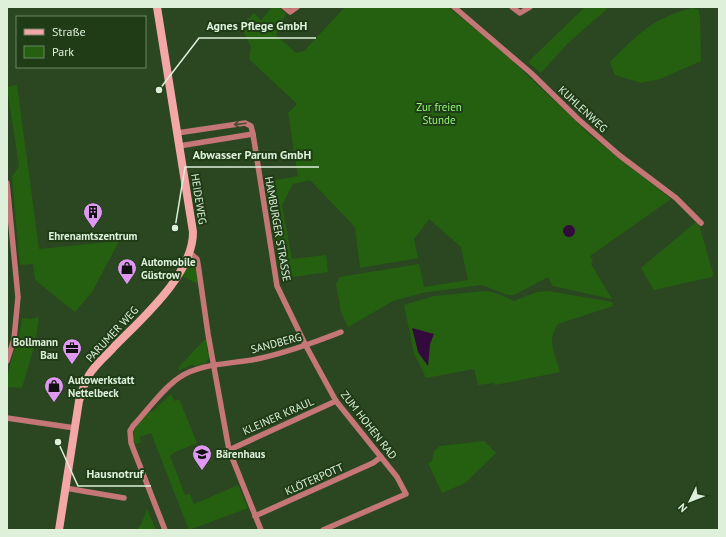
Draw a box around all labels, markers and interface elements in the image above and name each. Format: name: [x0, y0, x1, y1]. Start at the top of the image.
callout: Agnes Pflege GmbH: [199, 14, 316, 38]
legend: [16, 16, 146, 68]
text: Agnes Pflege GmbH: [207, 18, 308, 33]
text: Straße: [52, 24, 86, 39]
text: Park: [52, 44, 74, 59]
street label: KUHLENWEG: [556, 83, 611, 135]
park label: Zur freien Stunde: [416, 100, 462, 127]
one-way arrow: [234, 120, 247, 128]
callout: Abwasser Parum GmbH: [185, 143, 319, 167]
text: Abwasser Parum GmbH: [193, 147, 311, 162]
street label: HEIDEWEG: [188, 173, 210, 226]
street label: HAMBURGER STRASSE: [262, 175, 294, 283]
building icon: Ehrenamtszentrum: [82, 201, 104, 229]
place label: Ehrenamtszentrum: [49, 229, 138, 243]
place label: Automobile Güstrow: [141, 255, 196, 282]
shop icon: Automobile Güstrow: [116, 257, 138, 285]
street label: PARUMER WEG: [83, 303, 142, 365]
street label: SANDBERG: [249, 329, 303, 356]
place label: Bollmann Bau: [13, 335, 58, 362]
office icon: Bollmann Bau: [61, 337, 83, 365]
place label: Autowerkstatt Nettelbeck: [68, 373, 135, 400]
shop icon: Autowerkstatt Nettelbeck: [43, 375, 65, 403]
street label: ZUM HOHEN RAD: [338, 388, 400, 462]
street label: KLEINER KRAUL: [240, 394, 316, 438]
school or university icon: Bärenhaus: [191, 443, 213, 471]
place label: Bärenhaus: [216, 447, 266, 461]
street label: KLÖTERPOTT: [283, 460, 345, 498]
callout: Hausnotruf: [78, 462, 151, 486]
text: Hausnotruf: [87, 466, 145, 481]
north arrow: [670, 481, 710, 521]
text: N: [675, 500, 690, 515]

